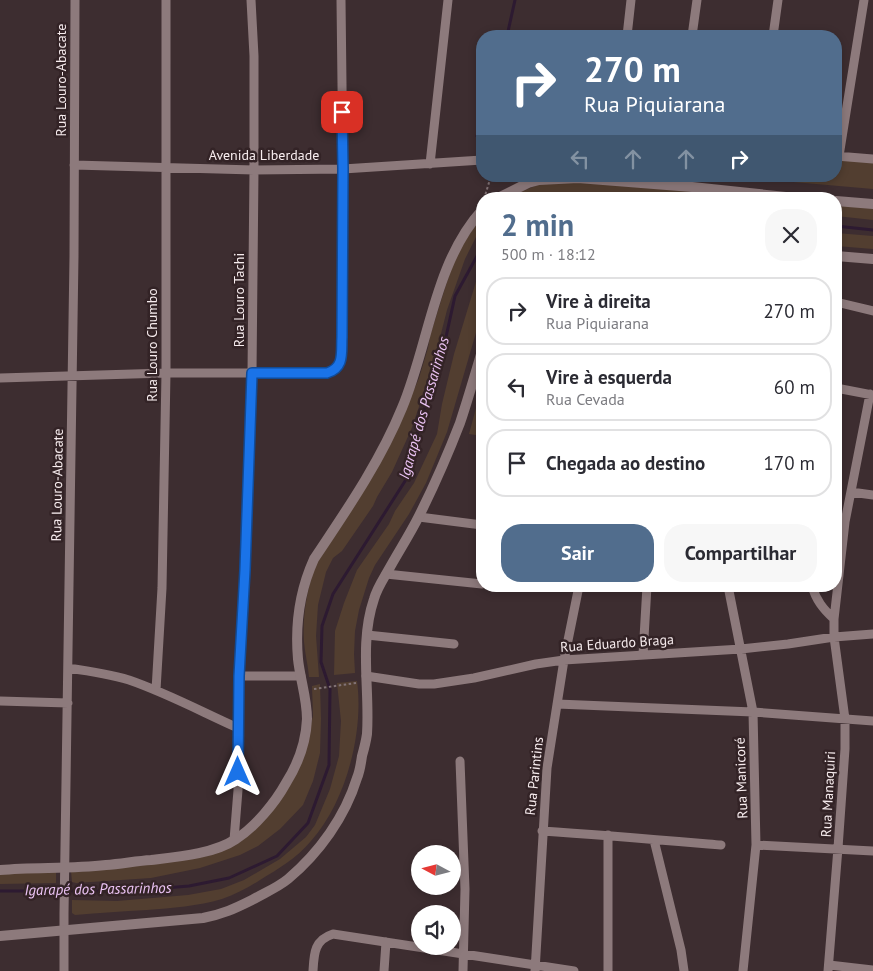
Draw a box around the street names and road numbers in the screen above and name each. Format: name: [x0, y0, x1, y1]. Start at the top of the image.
street label: Rua Louro-Abacate: [52, 24, 70, 136]
street label: Avenida Liberdade: [209, 146, 319, 164]
street label: Rua Louro Tachi: [230, 253, 248, 347]
street label: Rua Louro Chumbo: [143, 288, 161, 402]
street label: Rua Louro-Abacate: [47, 428, 67, 542]
street label: Rua Eduardo Braga: [560, 630, 674, 656]
street label: Rua Parintins: [521, 736, 547, 816]
street label: Rua Manicoré: [731, 737, 751, 819]
street label: Rua Manaquiri: [817, 750, 839, 838]

